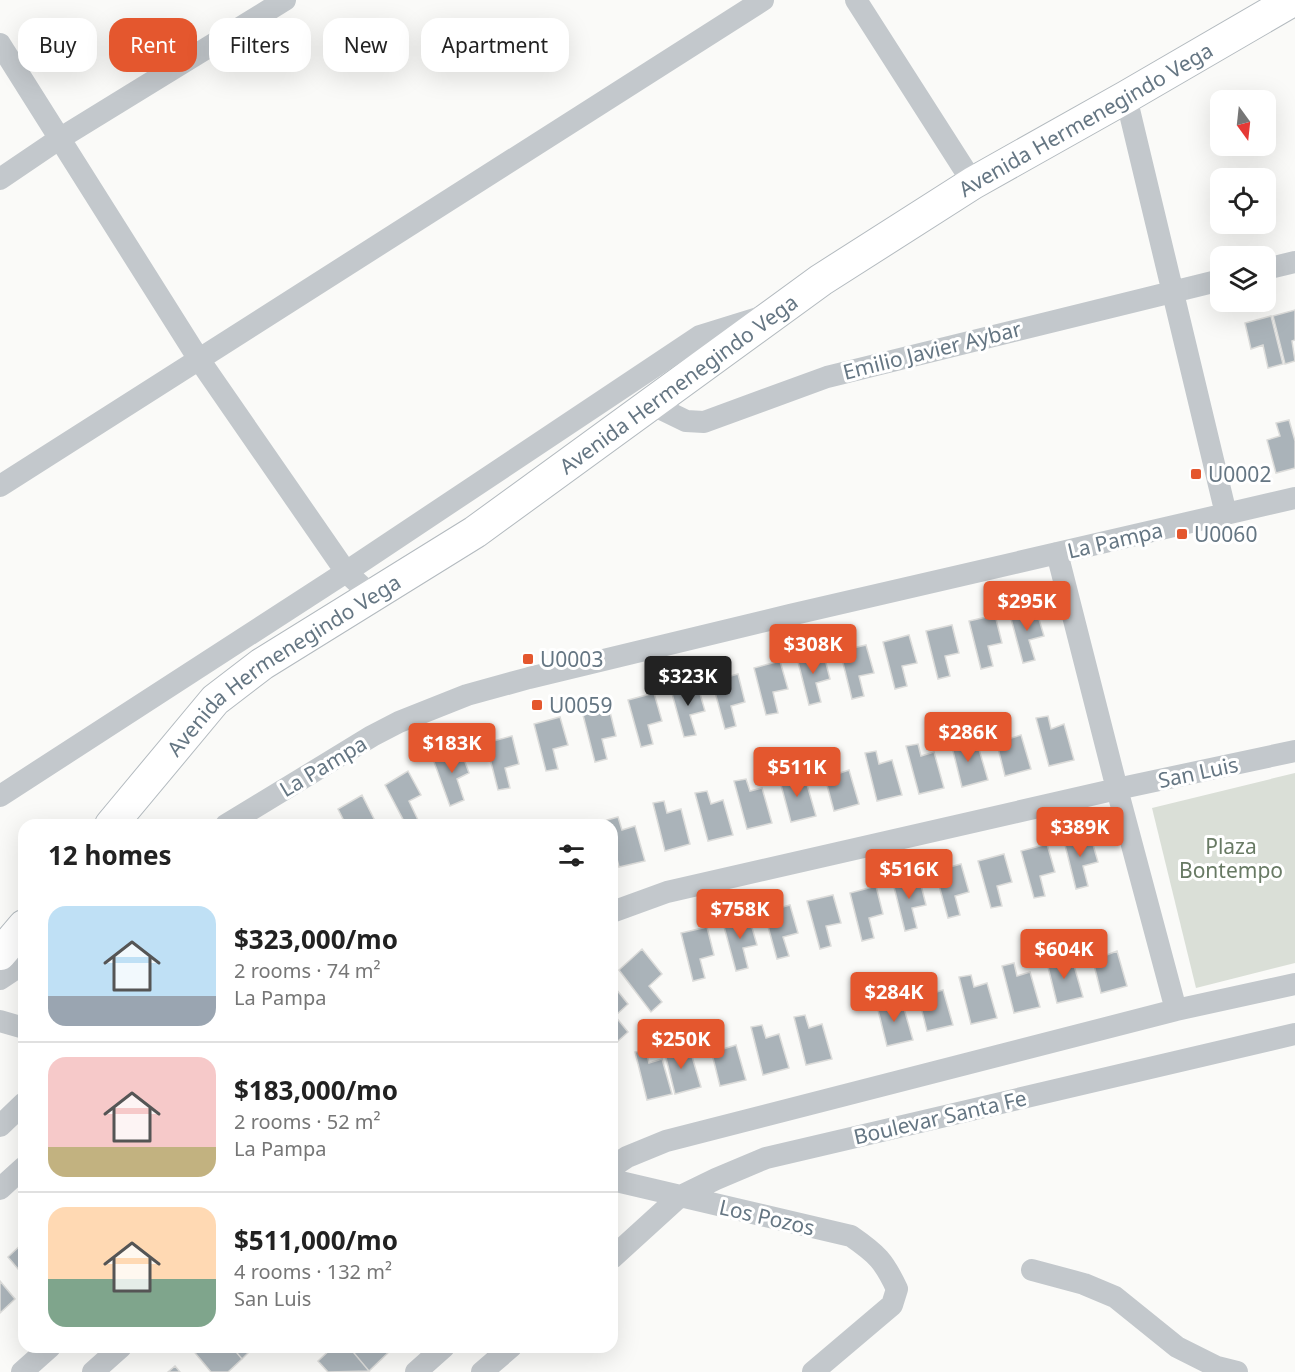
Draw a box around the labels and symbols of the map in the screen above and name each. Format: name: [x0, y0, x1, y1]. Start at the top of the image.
street label: Avenida Hermenegindo Vega: [953, 36, 1218, 203]
north arrow: [1210, 90, 1276, 156]
street label: Avenida Hermenegindo Vega: [554, 288, 803, 480]
street label: Emilio Javier Aybar: [840, 314, 1024, 386]
place label: U0002: [1208, 460, 1271, 488]
marker: U0002: [1189, 467, 1203, 481]
street label: La Pampa: [1065, 515, 1165, 565]
place label: U0060: [1194, 520, 1257, 548]
marker: U0060: [1175, 527, 1189, 541]
street label: Avenida Hermenegindo Vega: [160, 568, 406, 762]
pin: $295K: [985, 581, 1069, 632]
pin: $308K: [771, 624, 855, 675]
place label: U0003: [540, 645, 603, 673]
marker: U0003: [521, 652, 535, 666]
pin: $323K: [646, 656, 730, 707]
place label: U0059: [549, 691, 612, 719]
marker: U0059: [530, 698, 544, 712]
pin: $286K: [926, 712, 1010, 763]
pin: $183K: [410, 723, 494, 774]
street label: La Pampa: [274, 729, 372, 803]
pin: $511K: [755, 747, 839, 798]
street label: San Luis: [1155, 750, 1241, 794]
pin: $389K: [1038, 807, 1122, 858]
park label: Plaza Bontempo: [1179, 832, 1283, 884]
pin: $516K: [867, 849, 951, 900]
pin: $758K: [698, 889, 782, 940]
pin: $604K: [1022, 929, 1106, 980]
pin: $284K: [852, 972, 936, 1023]
pin: $250K: [639, 1019, 723, 1070]
street label: Boulevar Santa Fe: [851, 1083, 1029, 1151]
street label: Los Pozos: [717, 1192, 817, 1242]

